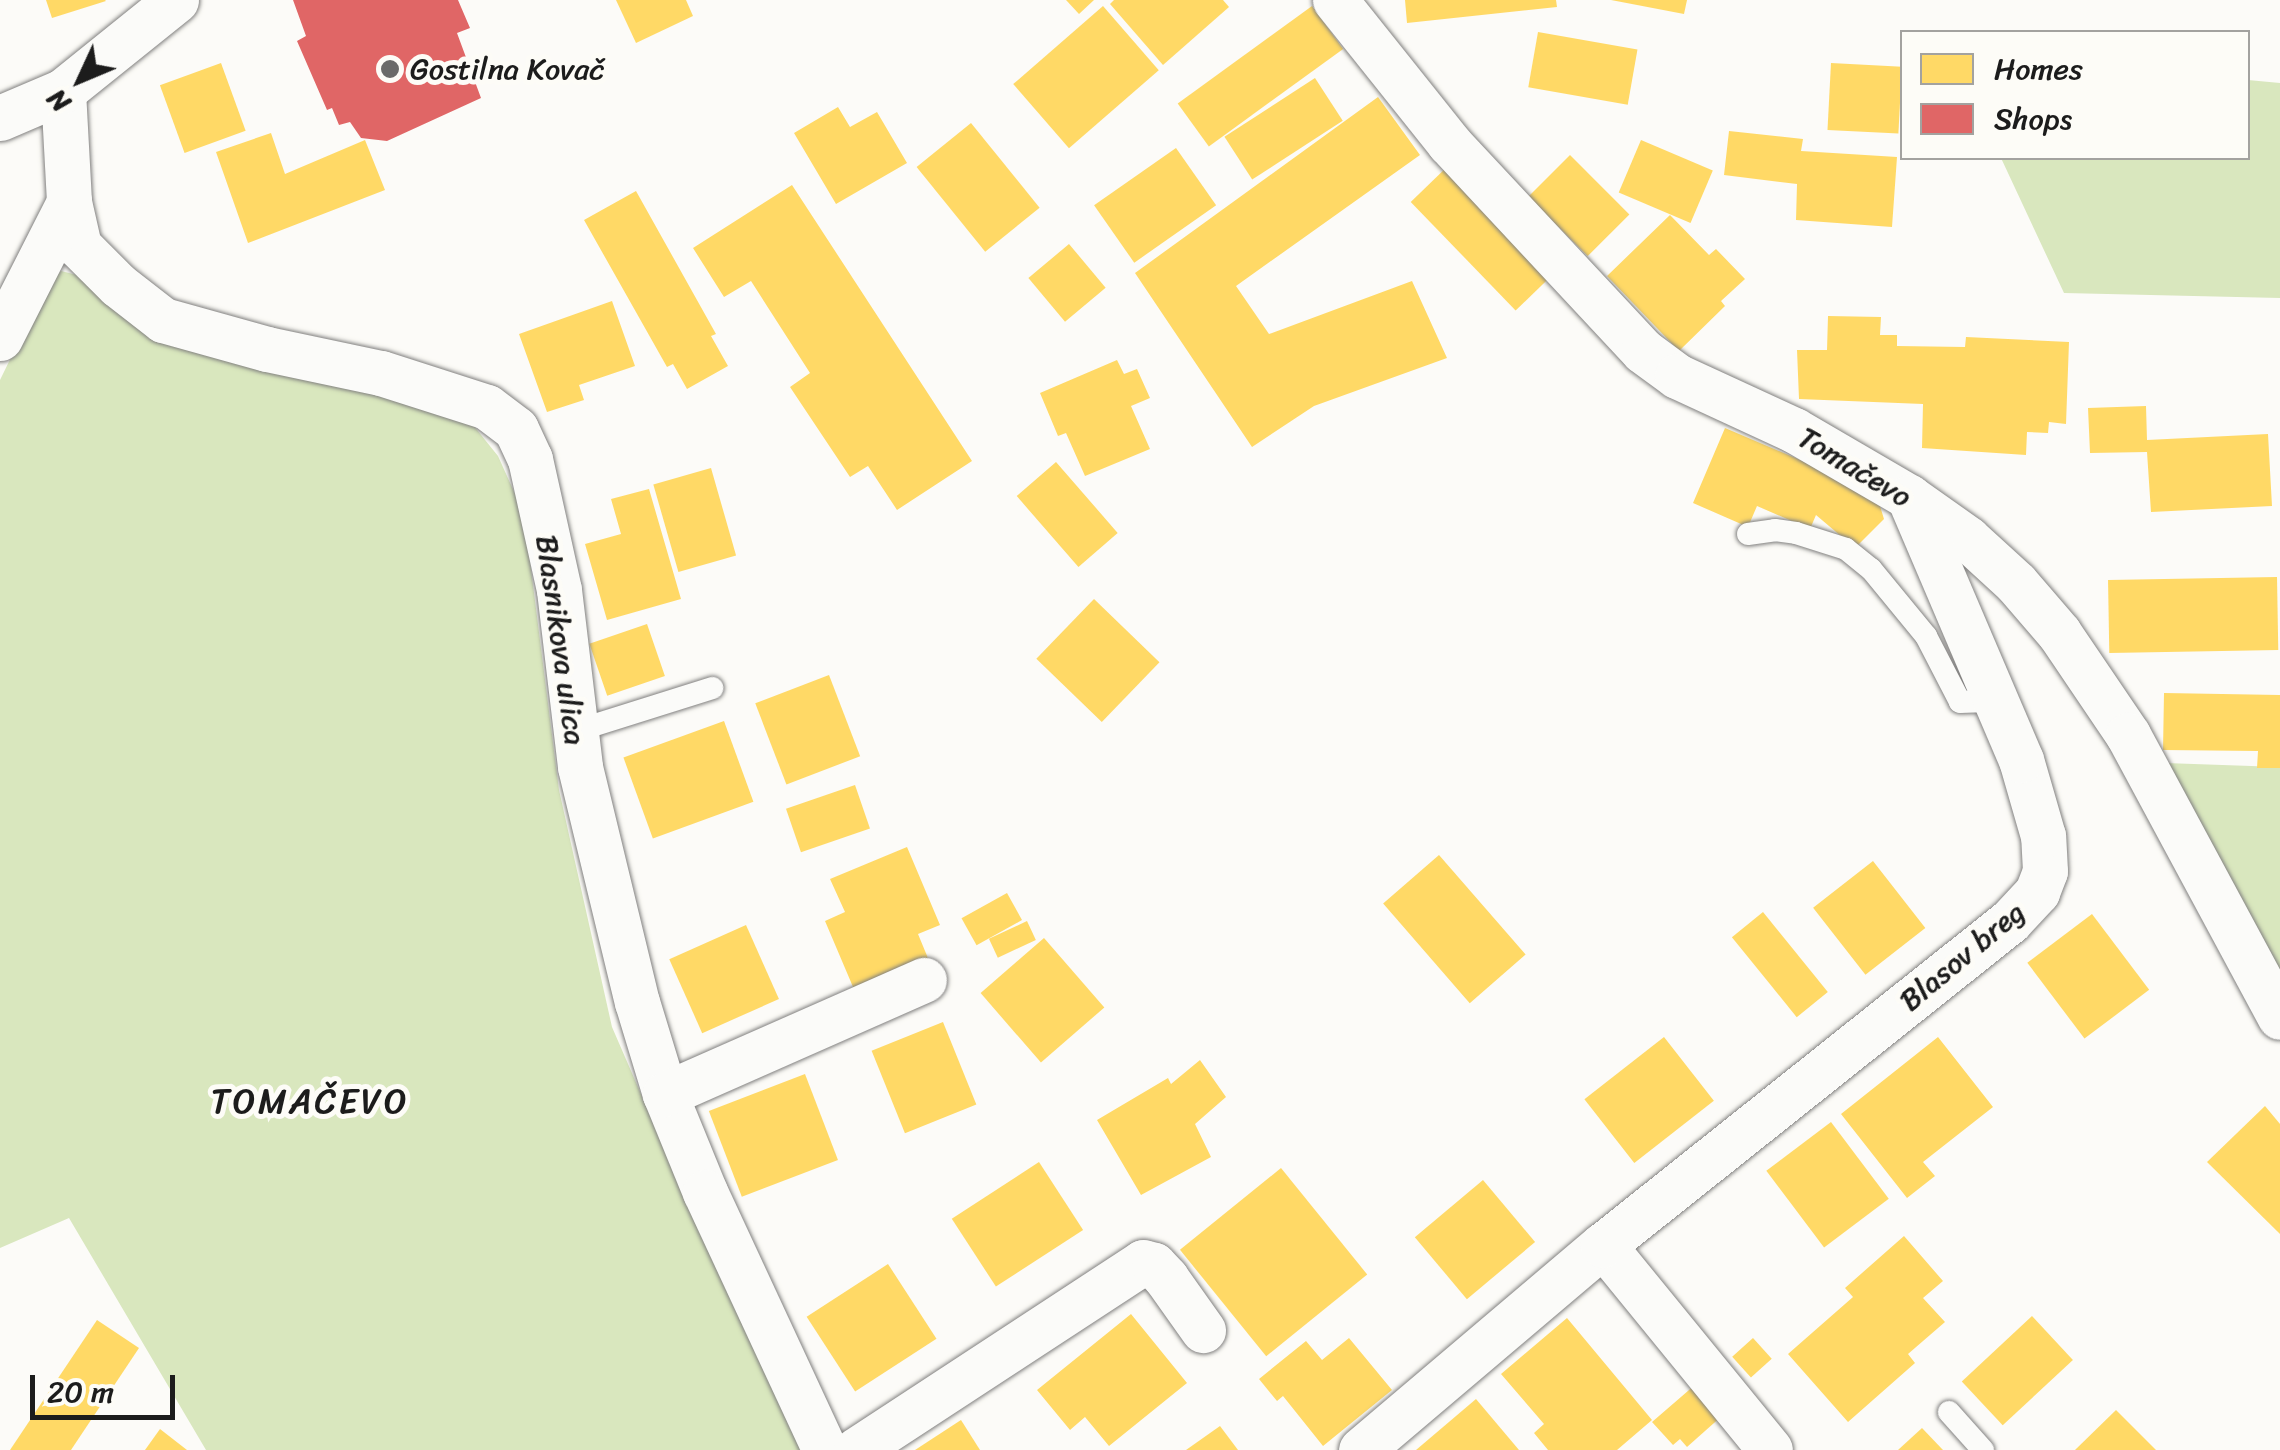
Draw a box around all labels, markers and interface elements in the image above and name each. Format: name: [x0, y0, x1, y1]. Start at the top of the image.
north arrow: [30, 30, 130, 130]
legend: [1900, 30, 2250, 160]
text: Homes: [1994, 42, 2083, 96]
place label: Gostilna Kovač: [410, 51, 604, 87]
marker: Gostilna Kovač: [379, 58, 401, 80]
text: N: [34, 77, 82, 125]
text: Shops: [1994, 92, 2072, 146]
street label: Tomačevo: [1792, 419, 1918, 515]
street label: Blasnikova ulica: [528, 533, 594, 747]
street label: Blasov breg: [1892, 893, 2032, 1019]
district label: TOMAČEVO: [210, 1080, 410, 1122]
scale bar: [35, 1355, 180, 1417]
text: 20 m: [47, 1365, 114, 1419]

